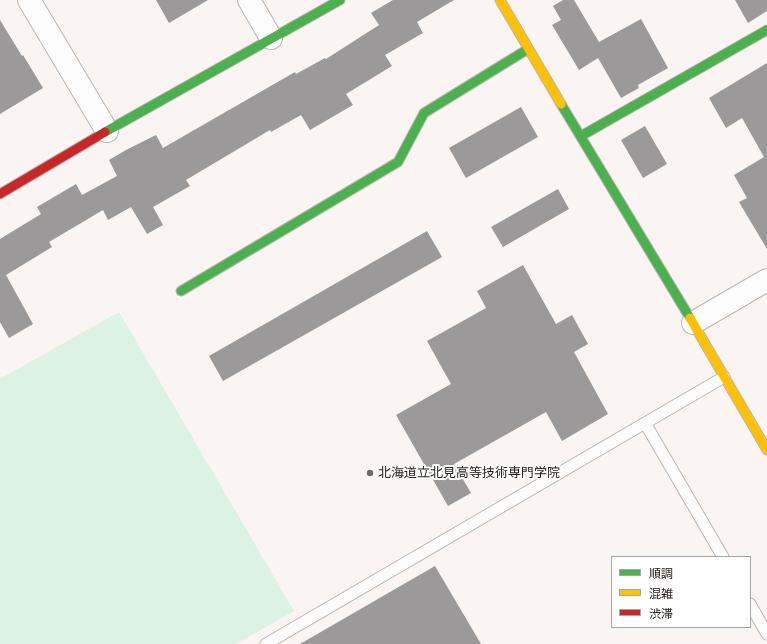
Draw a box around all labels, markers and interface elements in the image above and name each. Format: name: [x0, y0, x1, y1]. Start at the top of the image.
place label: 北海道立北見高等技術専門学院: [378, 465, 560, 481]
marker: 北海道立北見高等技術専門学院: [365, 468, 375, 478]
legend: [611, 556, 751, 628]
text: 順調: [649, 567, 673, 581]
text: 混雑: [649, 587, 673, 601]
text: 渋滞: [649, 607, 673, 621]

